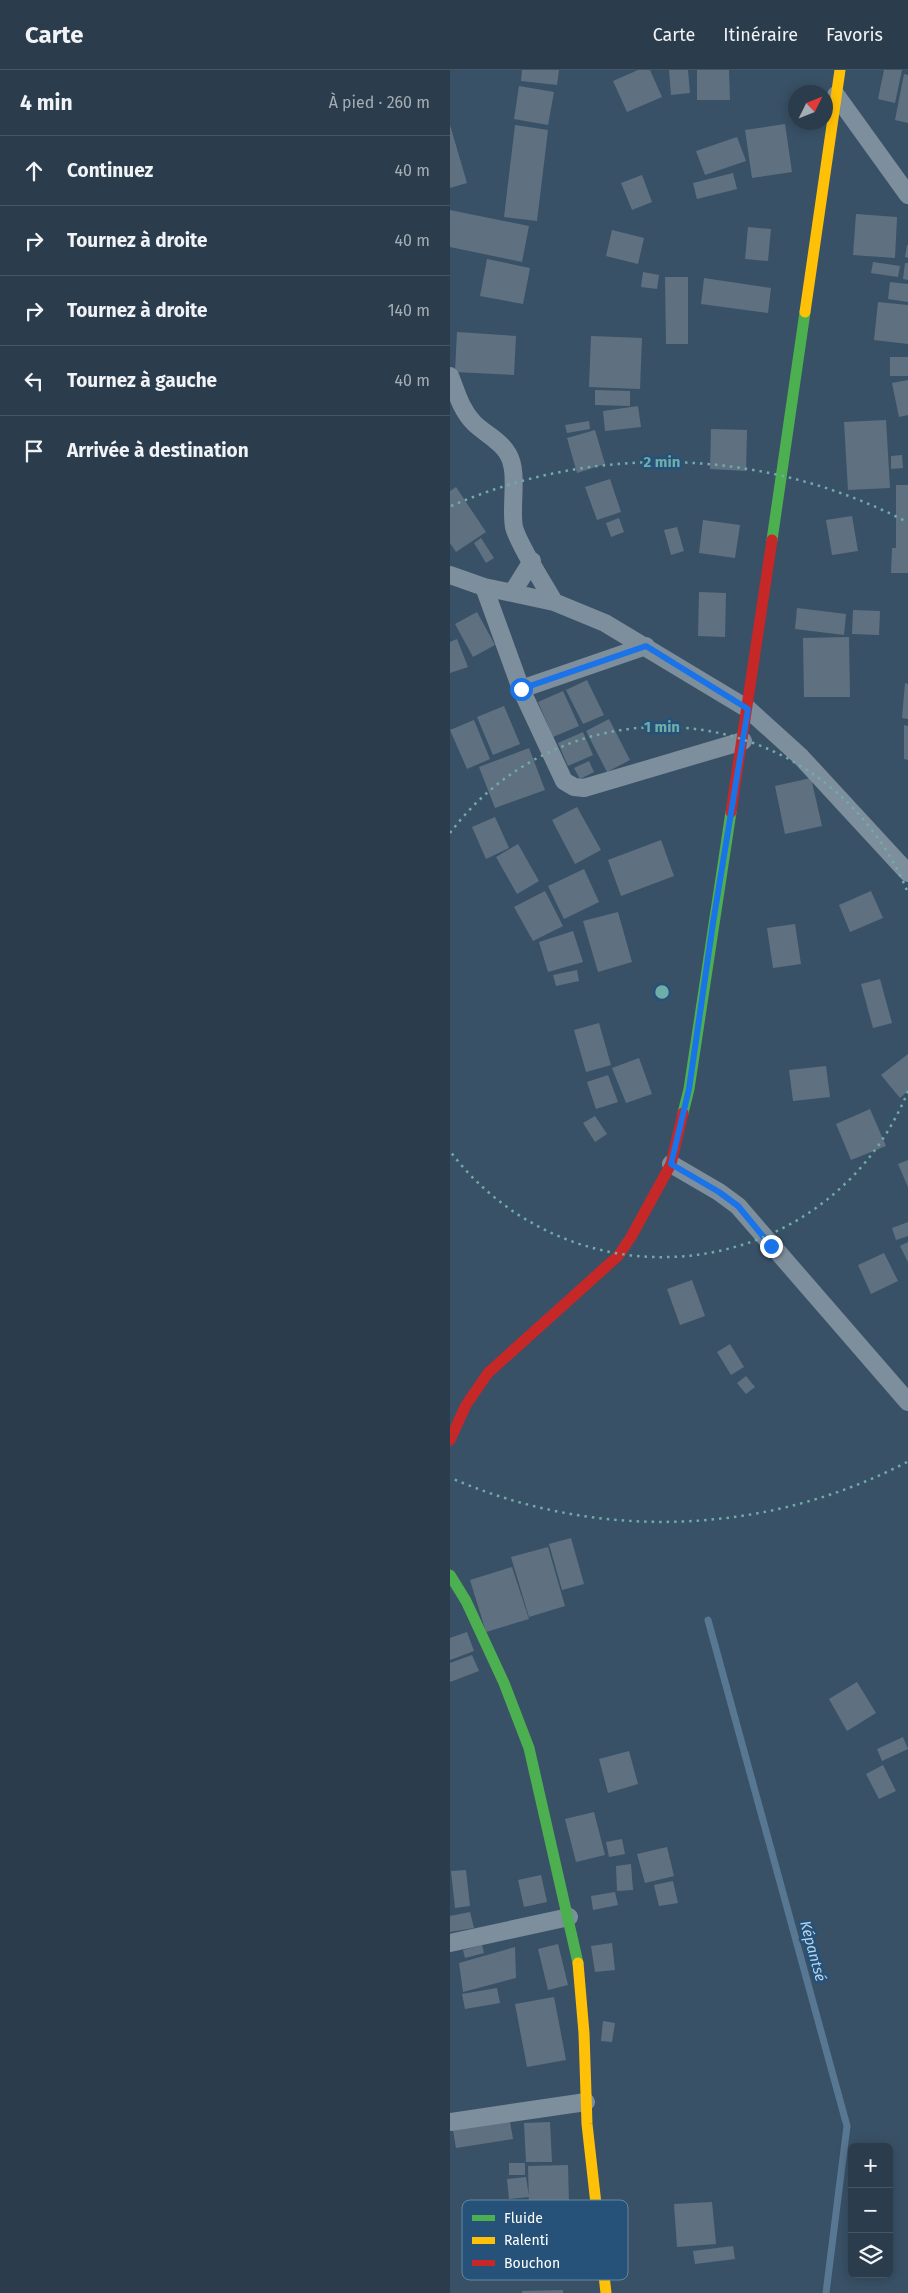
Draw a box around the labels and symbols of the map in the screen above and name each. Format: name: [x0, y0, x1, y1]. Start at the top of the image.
north arrow: [788, 85, 833, 130]
text: 2 min: [644, 453, 680, 471]
route start: [510, 678, 533, 701]
text: 1 min: [644, 718, 680, 736]
centre of rings: [653, 983, 671, 1001]
route end: [760, 1235, 783, 1258]
water label: Képantsé: [796, 1919, 830, 1984]
legend: [462, 2200, 628, 2280]
text: Fluide: [504, 2210, 543, 2227]
text: Ralenti: [504, 2232, 549, 2249]
text: Bouchon: [504, 2255, 560, 2272]

